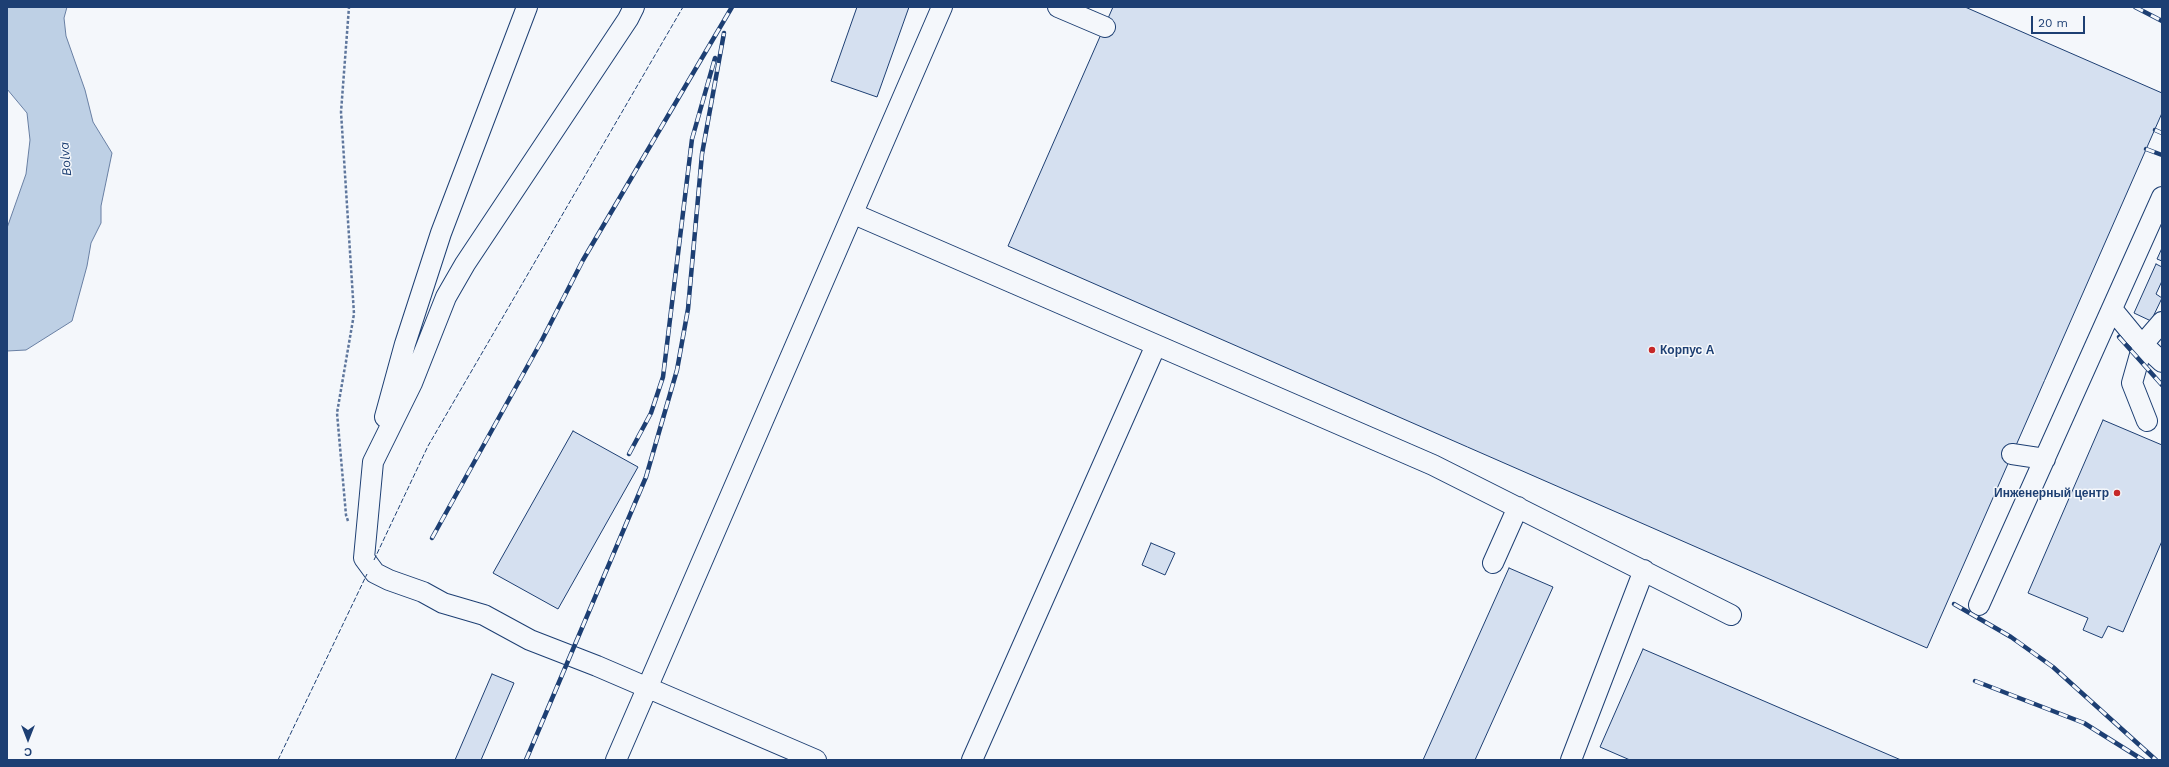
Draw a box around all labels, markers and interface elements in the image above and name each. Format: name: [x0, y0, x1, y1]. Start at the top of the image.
scale bar: [2033, 8, 2087, 34]
text: 20 m: [2038, 16, 2068, 30]
water label: Bolva: [57, 141, 75, 177]
place label: Корпус А: [1660, 343, 1714, 357]
marker: Корпус А: [1647, 345, 1657, 355]
place label: Инженерный центр: [1994, 486, 2109, 500]
marker: Инженерный центр: [2112, 488, 2122, 498]
north arrow: [8, 719, 48, 759]
text: С: [24, 745, 32, 758]

